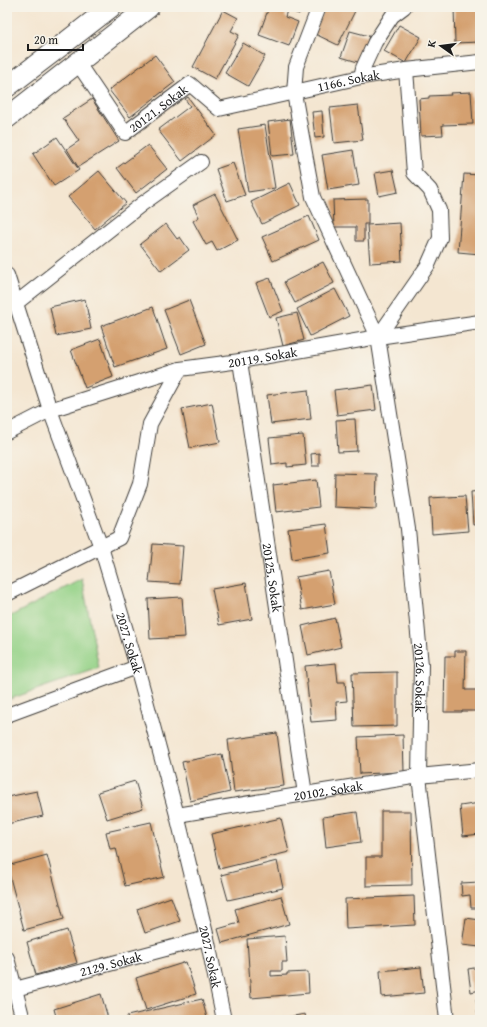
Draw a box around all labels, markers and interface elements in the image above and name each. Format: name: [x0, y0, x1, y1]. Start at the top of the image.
scale bar: [28, 26, 83, 52]
north arrow: [421, 26, 461, 66]
text: 20 m: [34, 31, 58, 48]
text: K: [423, 38, 440, 49]
street label: 1166. Sokak: [315, 65, 381, 97]
street label: 20121. Sokak: [125, 80, 192, 137]
street label: 20119. Sokak: [227, 342, 299, 372]
street label: 20125. Sokak: [257, 542, 287, 614]
street label: 2027. Sokak: [111, 610, 148, 676]
street label: 20126. Sokak: [409, 642, 430, 713]
street label: 20102. Sokak: [292, 776, 364, 806]
street label: 2027. Sokak: [194, 923, 226, 990]
street label: 2129. Sokak: [78, 947, 144, 981]

